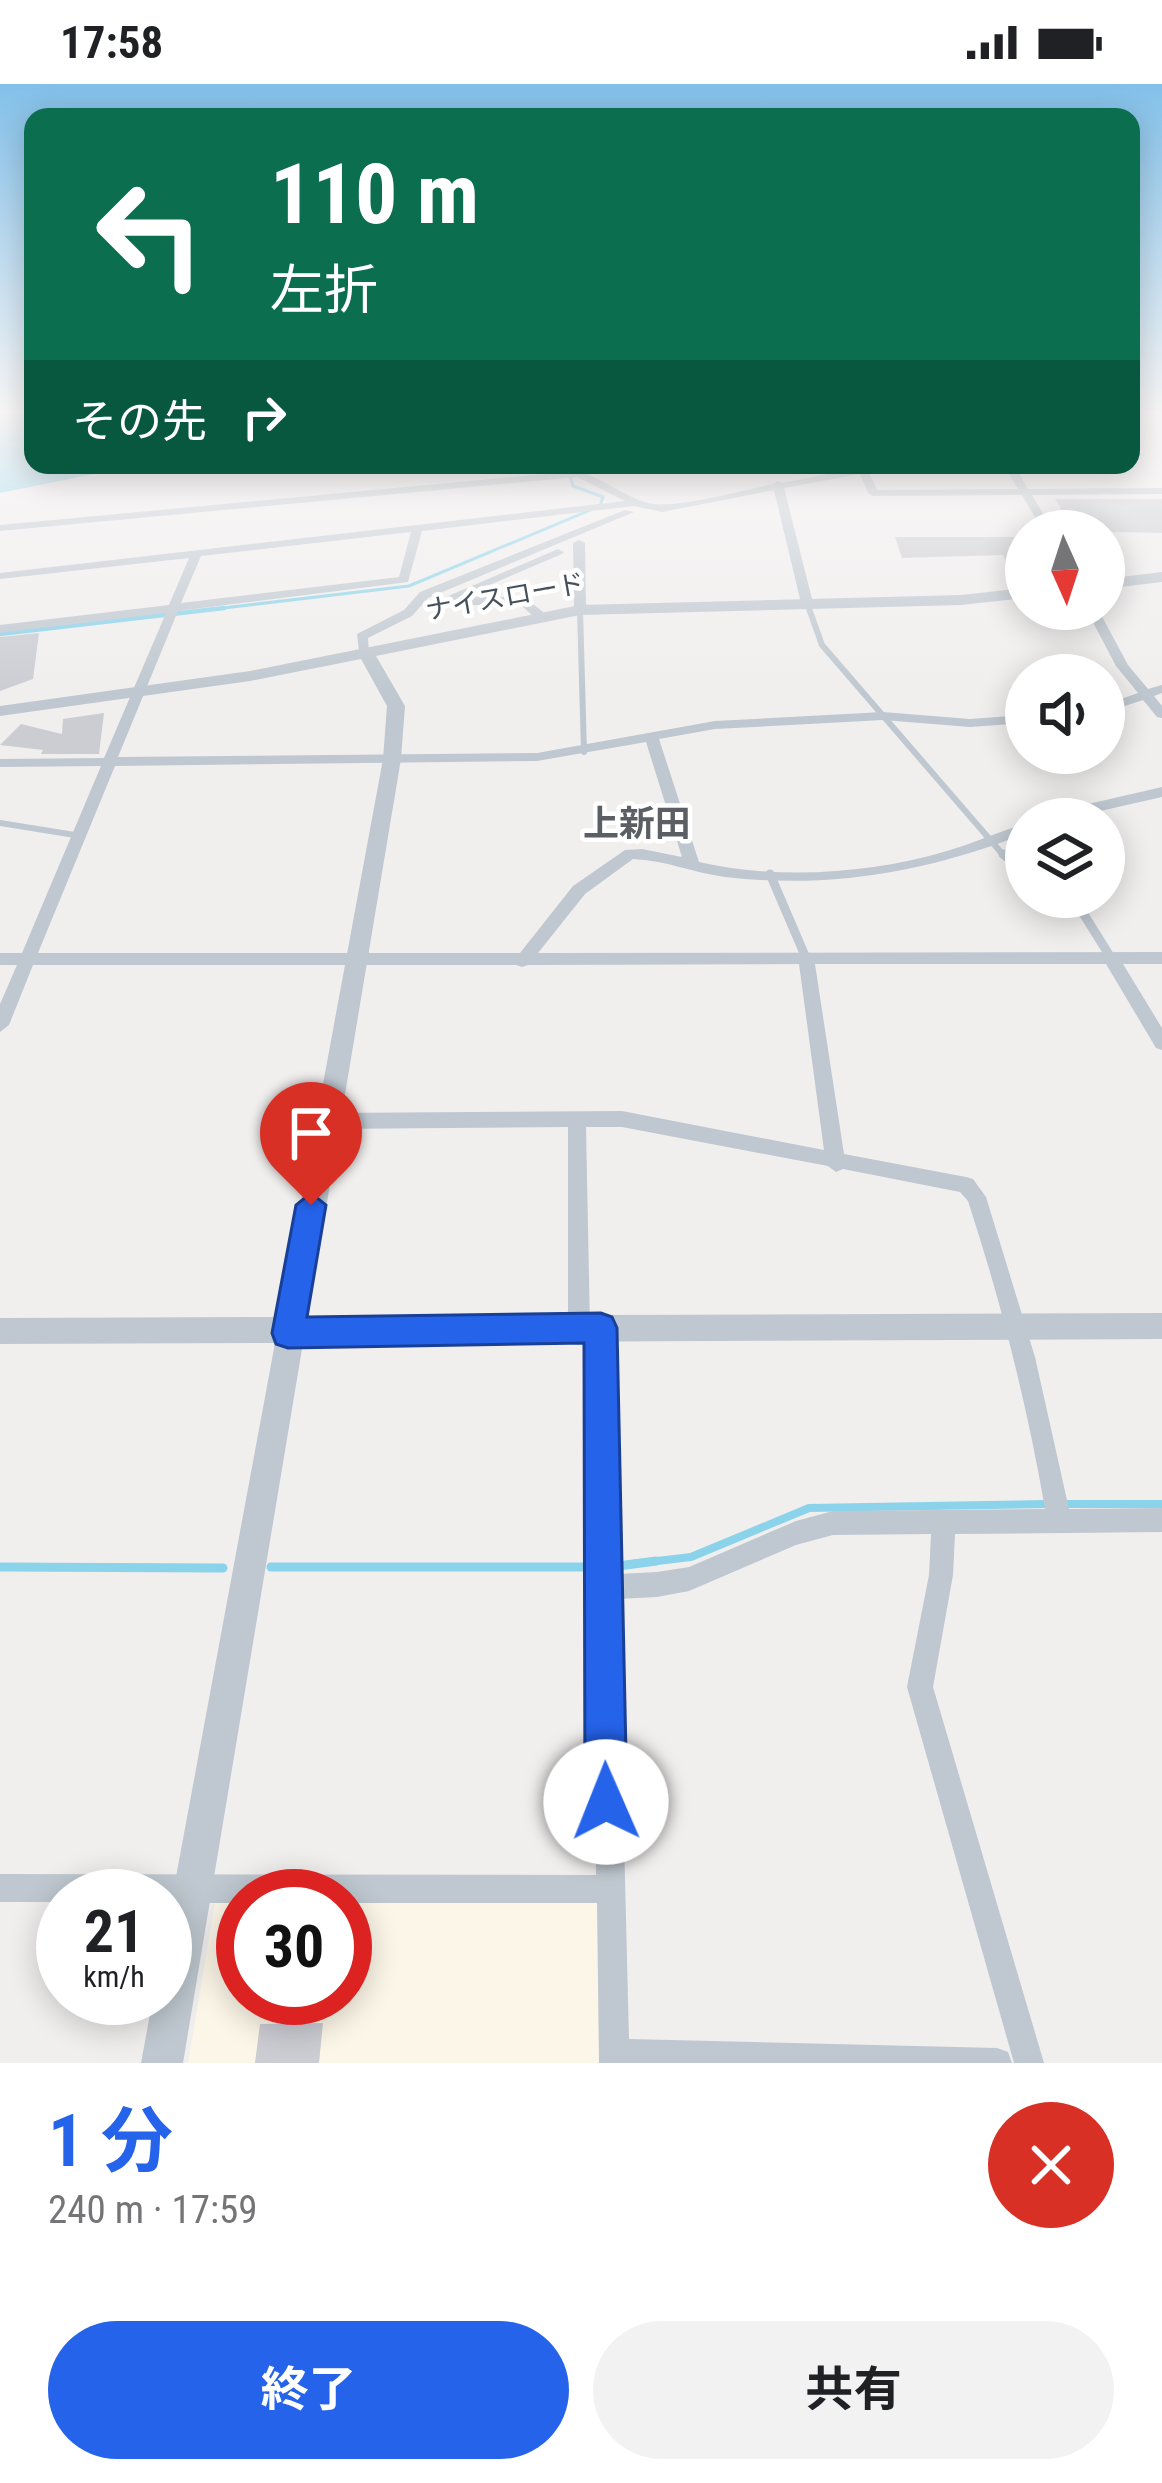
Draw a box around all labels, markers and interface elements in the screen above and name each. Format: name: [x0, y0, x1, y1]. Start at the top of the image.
text: 17:58: [60, 16, 163, 69]
text: 110 m: [270, 145, 479, 244]
icon: left: [72, 156, 228, 312]
text: 左折: [270, 259, 378, 322]
icon: right: [231, 384, 297, 450]
text: その先: [72, 395, 207, 448]
north arrow: [1005, 510, 1125, 630]
map controls: [1005, 510, 1125, 918]
street label: ナイスロード: [423, 567, 587, 627]
button: sound: [1005, 654, 1125, 774]
button: layers: [1005, 798, 1125, 918]
district label: 上新田: [583, 803, 691, 845]
pin: [260, 1082, 362, 1205]
icon: arrive: [278, 1100, 344, 1166]
position arrow: [543, 1739, 669, 1865]
speed limit sign: 30: [216, 1869, 372, 2025]
text: 21: [84, 1896, 144, 1967]
text: km/h: [83, 1959, 145, 1994]
text: 1 分: [48, 2099, 173, 2184]
button: close: [988, 2102, 1114, 2228]
text: 240 m · 17:59: [48, 2187, 258, 2233]
button: 終了: [48, 2321, 569, 2459]
button: 共有: [593, 2321, 1114, 2459]

